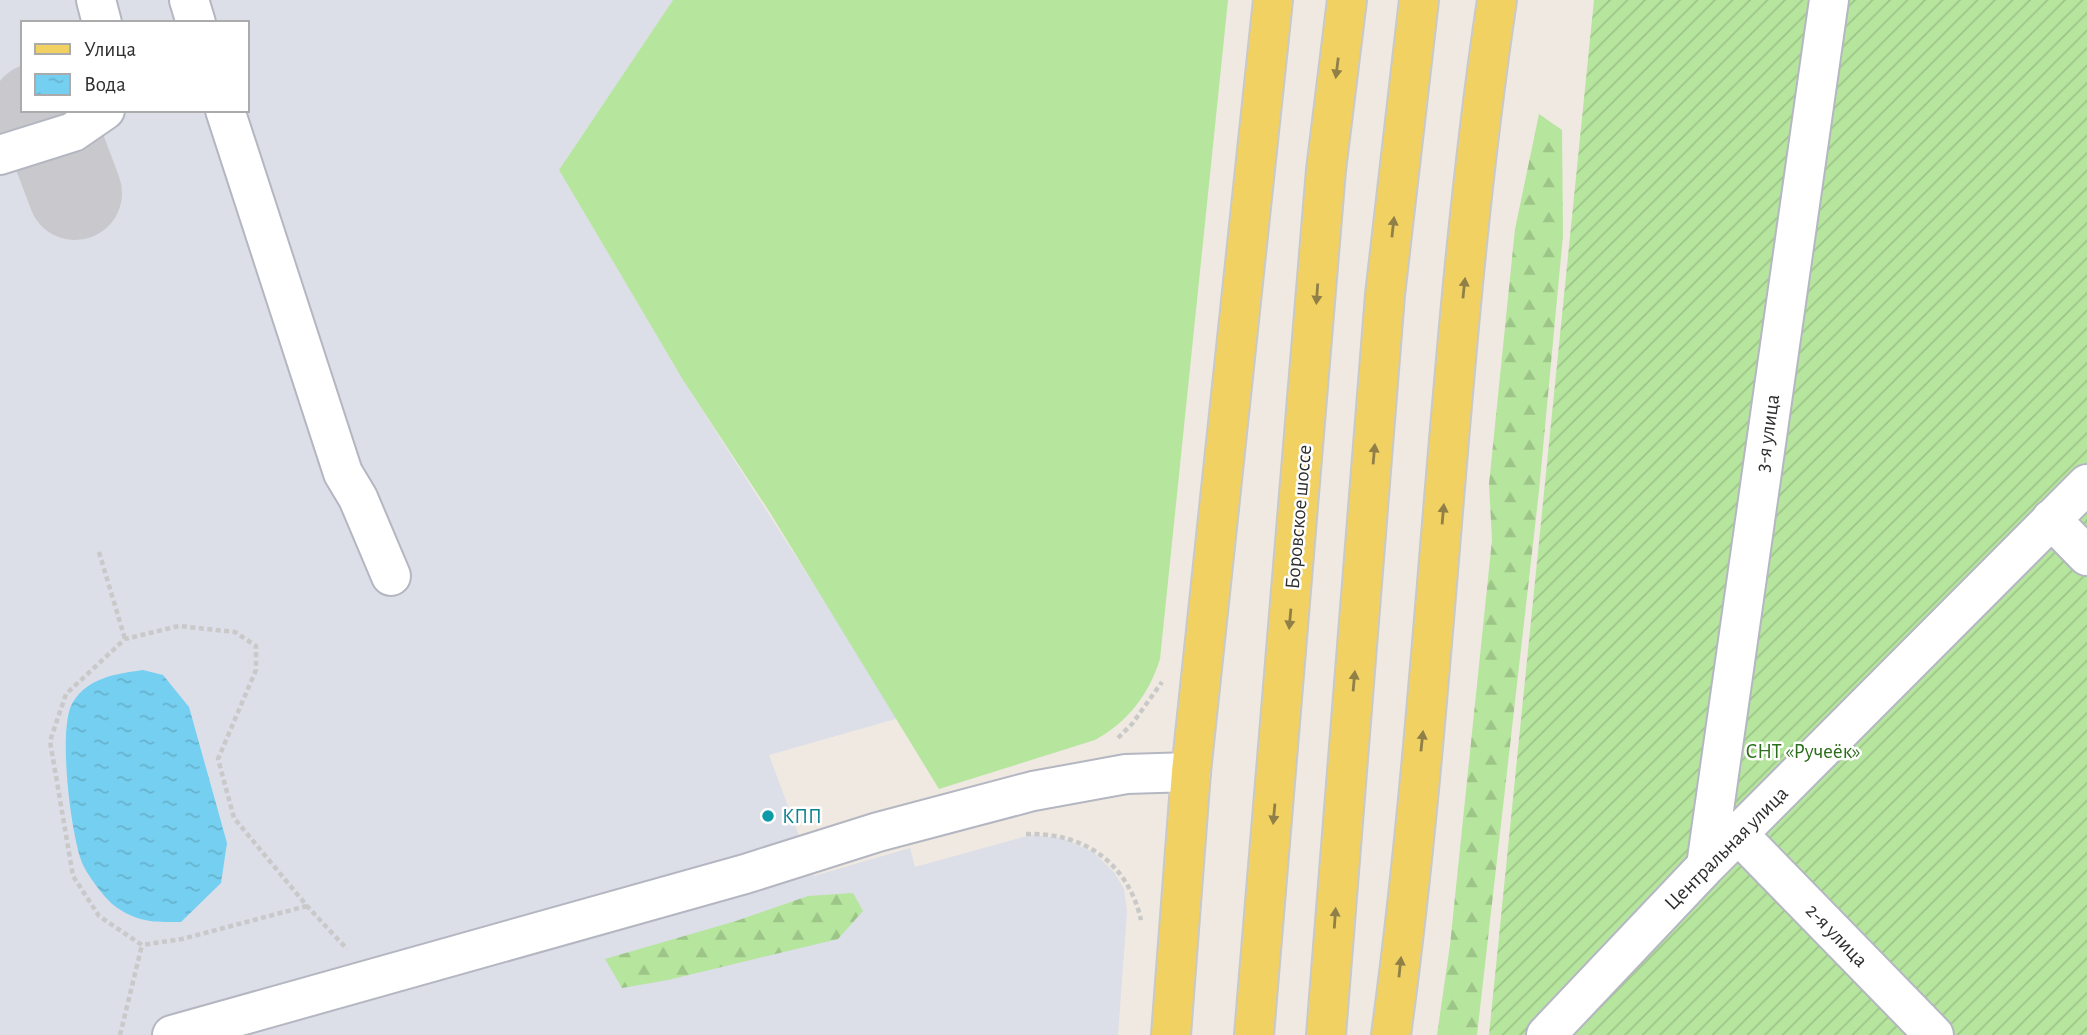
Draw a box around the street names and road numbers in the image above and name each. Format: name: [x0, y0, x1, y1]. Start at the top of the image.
street label: 3-я улица: [1752, 393, 1783, 473]
street label: Боровское шоссе: [1282, 444, 1315, 590]
street label: Центральная улица: [1661, 782, 1792, 914]
street label: 2-я улица: [1802, 900, 1872, 971]

